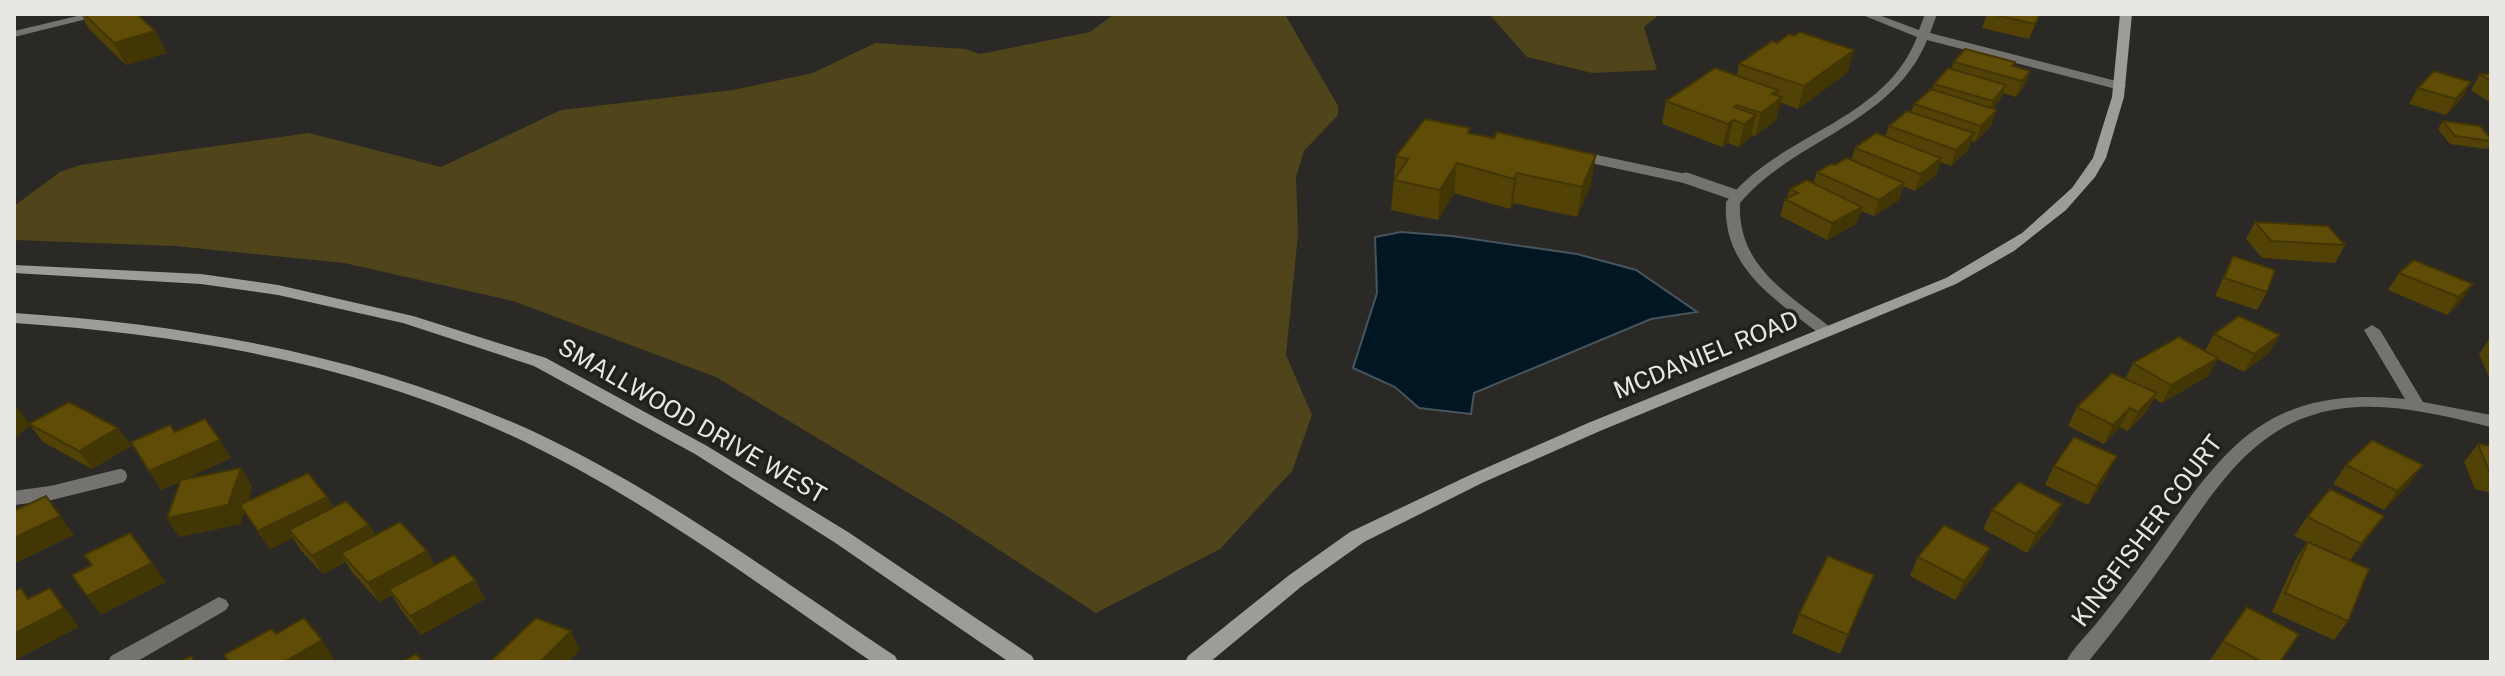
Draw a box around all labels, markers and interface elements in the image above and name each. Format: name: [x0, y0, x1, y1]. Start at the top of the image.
street label: MCDANIEL ROAD: [1609, 304, 1802, 404]
street label: SMALLWOOD DRIVE WEST: [554, 332, 831, 508]
street label: KINGFISHER COURT: [2065, 429, 2227, 632]

